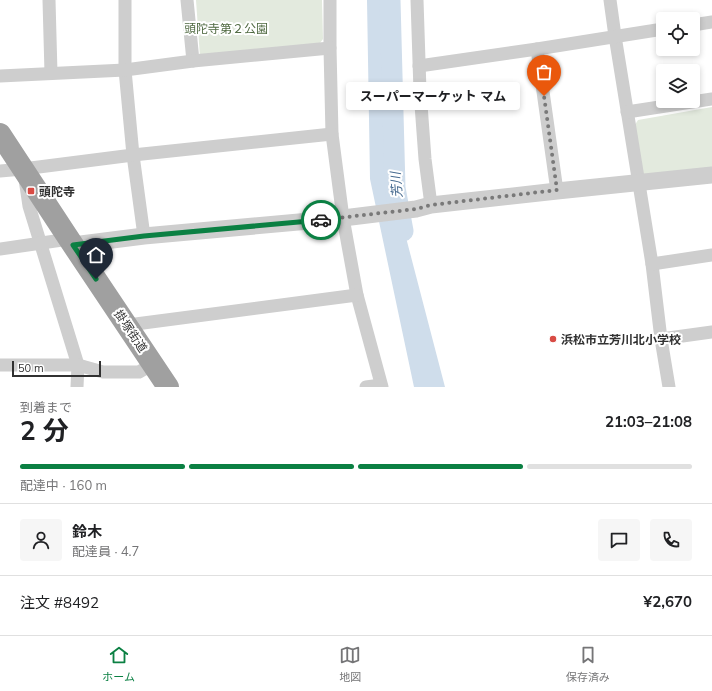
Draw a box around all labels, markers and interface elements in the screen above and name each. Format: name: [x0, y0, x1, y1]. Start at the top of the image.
map controls: [656, 12, 700, 108]
button: locate: [656, 12, 700, 56]
park label: 頭陀寺第２公園: [184, 21, 268, 36]
pin: [527, 55, 561, 96]
icon: bag: [533, 61, 555, 83]
button: layers: [656, 64, 700, 108]
callout: スーパーマーケット マム: [346, 82, 520, 110]
text: スーパーマーケット マム: [360, 88, 506, 104]
water label: 芳川: [387, 169, 405, 199]
place label: 頭陀寺: [39, 184, 75, 199]
marker: 頭陀寺: [26, 186, 36, 196]
courier: [301, 200, 341, 240]
icon: car: [310, 209, 332, 231]
pin: [79, 238, 113, 279]
icon: home: [85, 244, 107, 266]
street label: 掛塚街道: [111, 307, 151, 355]
place label: 浜松市立芳川北小学校: [561, 332, 681, 347]
marker: 浜松市立芳川北小学校: [548, 334, 558, 344]
scale bar: [12, 359, 101, 378]
text: 50 m: [18, 361, 44, 375]
text: 到着まで: [20, 399, 72, 415]
text: 21:03–21:08: [605, 412, 692, 431]
text: 2 分: [20, 414, 69, 447]
text: 配達中 · 160 m: [20, 477, 107, 493]
button: person: [20, 519, 62, 561]
button: chat: [598, 519, 640, 561]
button: phone: [650, 519, 692, 561]
text: 鈴木: [72, 522, 102, 541]
text: 配達員 · 4.7: [72, 543, 139, 559]
text: ¥2,670: [643, 592, 692, 611]
text: 注文 #8492: [20, 593, 99, 612]
tab: ホーム: [102, 644, 135, 684]
tab: 地図: [339, 644, 361, 684]
tab: 保存済み: [566, 644, 610, 684]

